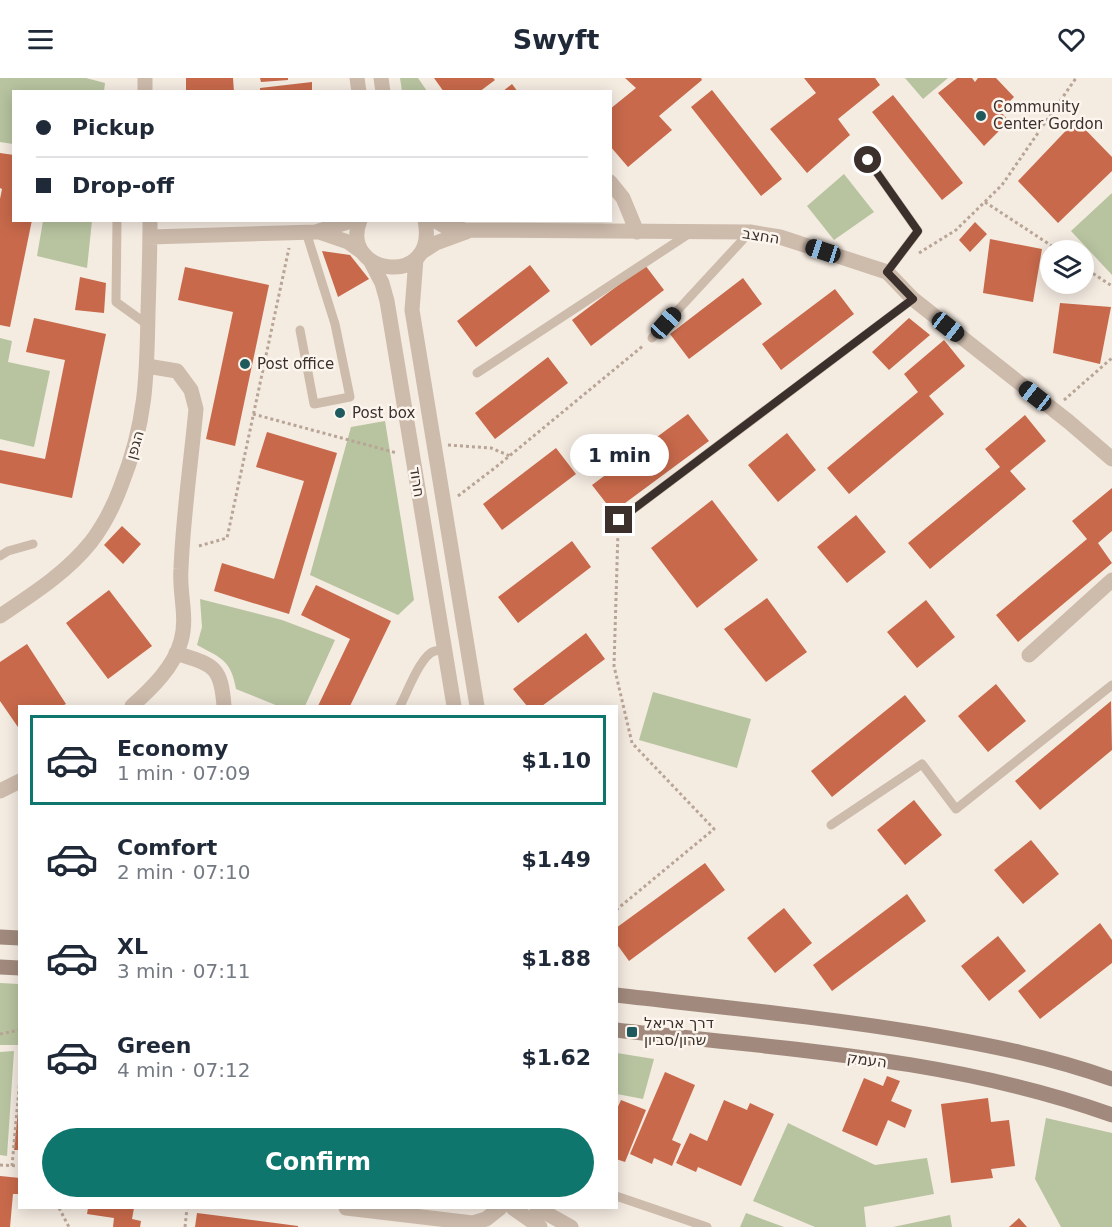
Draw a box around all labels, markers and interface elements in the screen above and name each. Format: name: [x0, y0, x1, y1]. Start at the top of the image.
icon: menu: [24, 23, 57, 56]
icon: heart: [1055, 23, 1088, 56]
text: Swyft: [513, 24, 599, 55]
place label: Community Center Gordon: [993, 98, 1103, 133]
marker: Community Center Gordon: [974, 109, 988, 123]
text: Pickup: [72, 115, 155, 140]
route start: [854, 146, 881, 173]
text: Drop-off: [72, 173, 174, 198]
street label: החצב: [741, 224, 781, 248]
car: [803, 237, 843, 265]
map controls: [1040, 240, 1094, 294]
button: layers: [1040, 240, 1094, 294]
car: [647, 304, 685, 342]
car: [928, 309, 968, 345]
place label: Post office: [257, 355, 334, 373]
marker: Post office: [238, 357, 252, 371]
car: [1015, 378, 1055, 414]
place label: Post box: [352, 404, 415, 422]
marker: Post box: [333, 406, 347, 420]
street label: הגפן: [122, 428, 148, 462]
callout: 1 min: [570, 433, 668, 475]
text: 1 min: [588, 443, 651, 467]
street label: חרוד: [406, 466, 428, 498]
route end: [605, 506, 632, 533]
icon: car: [45, 733, 99, 787]
text: Economy: [117, 736, 228, 761]
text: $1.10: [521, 748, 591, 773]
text: 1 min · 07:09: [117, 761, 251, 785]
icon: car: [45, 832, 99, 886]
text: Comfort: [117, 835, 217, 860]
text: $1.49: [521, 847, 591, 872]
text: 2 min · 07:10: [117, 860, 251, 884]
icon: car: [45, 931, 99, 985]
text: XL: [117, 934, 148, 959]
text: $1.88: [521, 946, 591, 971]
text: 3 min · 07:11: [117, 959, 251, 983]
place label: דרך אריאל שרון/סביון: [644, 1014, 714, 1049]
marker: דרך אריאל שרון/סביון: [625, 1025, 639, 1039]
icon: car: [45, 1030, 99, 1084]
text: Green: [117, 1033, 191, 1058]
text: $1.62: [521, 1045, 591, 1070]
street label: העמק: [846, 1048, 888, 1072]
text: 4 min · 07:12: [117, 1058, 251, 1082]
button: Confirm: [42, 1128, 594, 1197]

